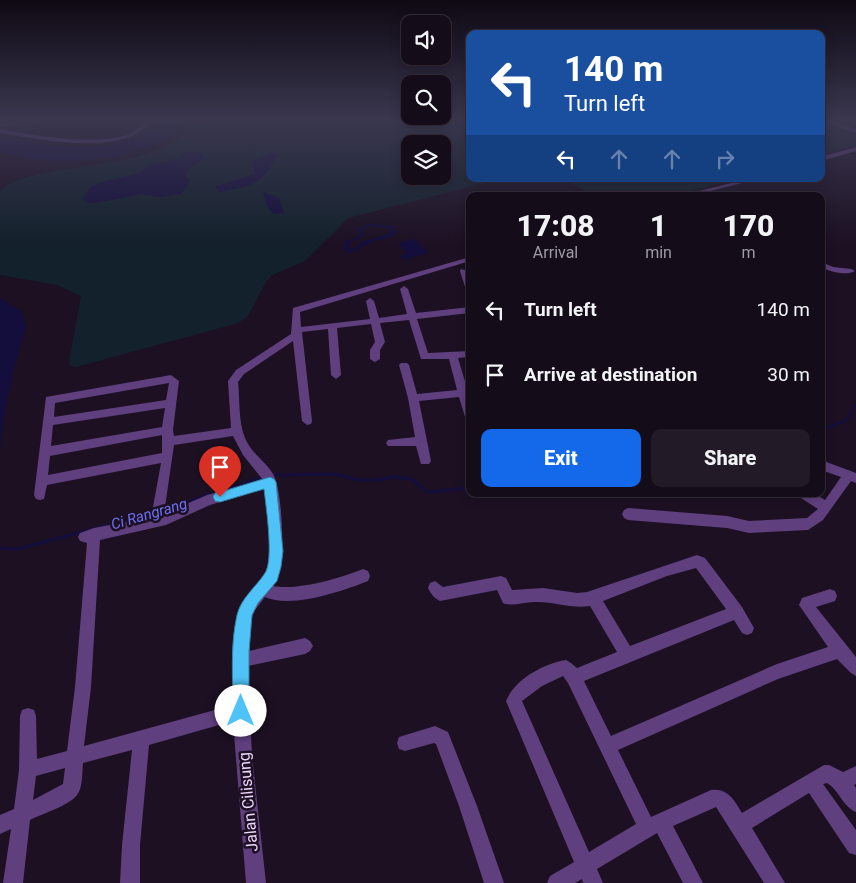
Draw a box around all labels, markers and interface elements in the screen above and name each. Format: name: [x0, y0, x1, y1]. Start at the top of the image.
map controls: [401, 15, 451, 185]
button: sound: [401, 15, 451, 65]
text: 140 m: [564, 49, 663, 90]
icon: left: [481, 50, 546, 115]
button: search: [401, 75, 451, 125]
text: Turn left: [564, 91, 645, 116]
button: layers: [401, 135, 451, 185]
icon: left: [552, 145, 580, 173]
icon: ahead: [605, 145, 633, 173]
icon: ahead: [658, 145, 686, 173]
icon: right: [711, 145, 739, 173]
text: 17:08: [517, 208, 595, 243]
text: 1: [650, 208, 667, 243]
text: 170: [722, 208, 774, 243]
text: Arrival: [533, 243, 578, 262]
text: min: [645, 243, 672, 262]
text: m: [741, 243, 755, 262]
icon: left: [481, 296, 509, 324]
text: Turn left: [524, 298, 597, 321]
text: 140 m: [757, 298, 810, 321]
icon: arrive: [481, 361, 509, 389]
text: Arrive at destination: [524, 363, 697, 386]
text: 30 m: [767, 363, 810, 386]
button: Exit: [481, 429, 641, 487]
button: Share: [651, 429, 810, 487]
pin: [199, 446, 241, 497]
icon: arrive: [206, 453, 234, 481]
water label: Ci Rangrang: [109, 495, 189, 533]
position arrow: [214, 684, 266, 736]
street label: Jalan Cilisung: [234, 751, 262, 853]

